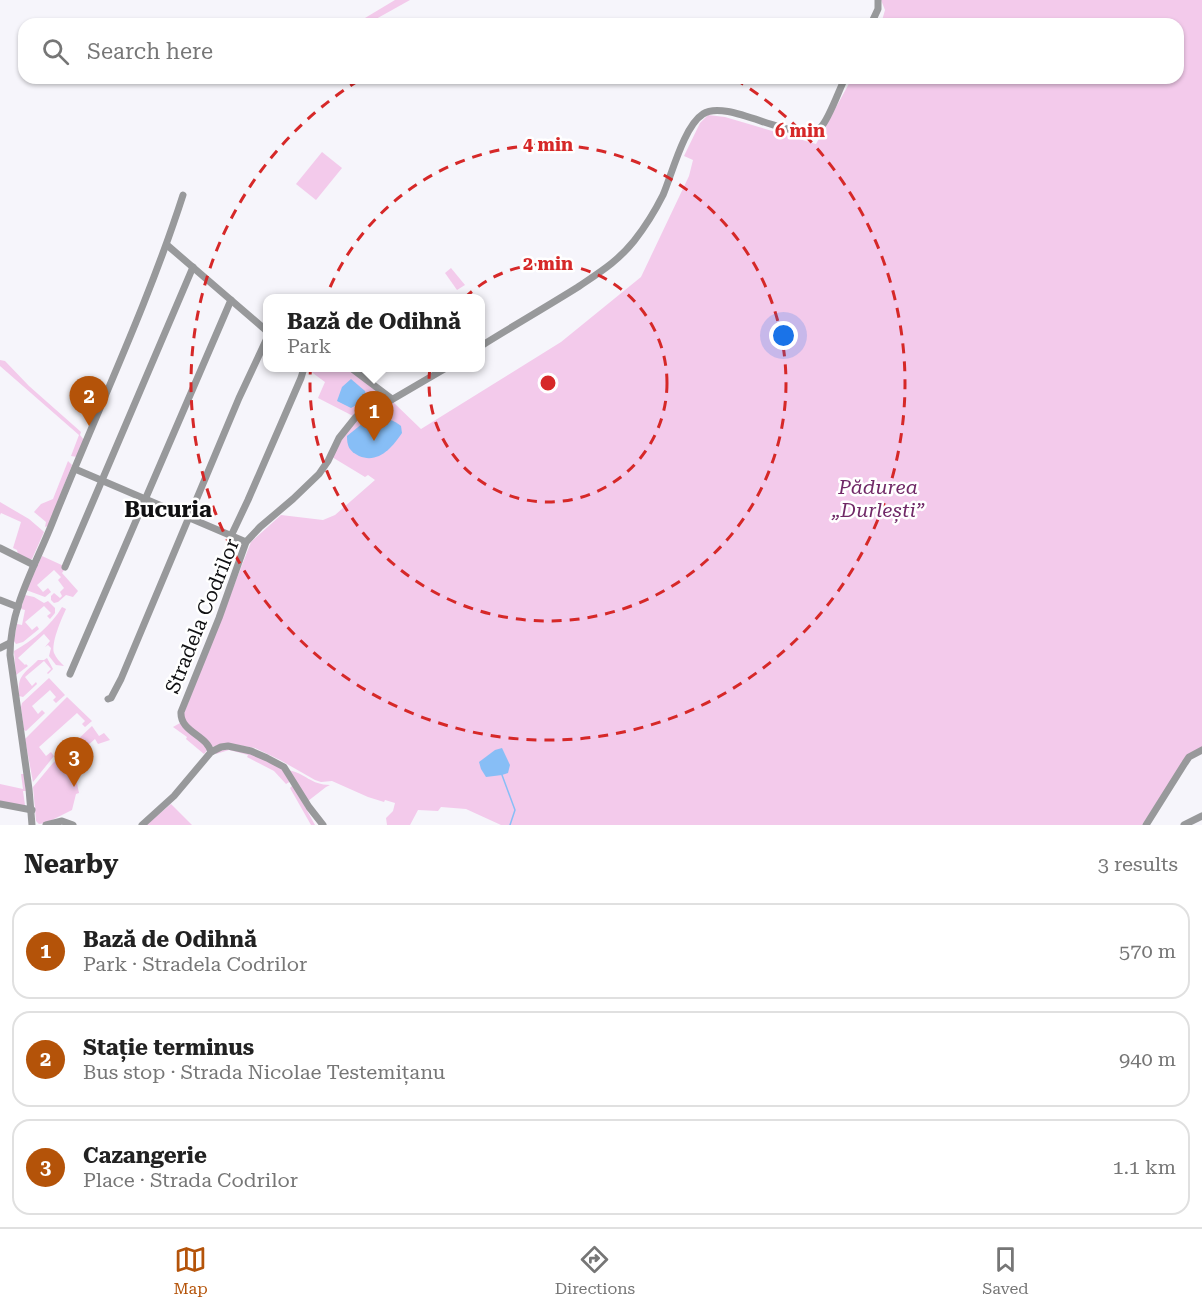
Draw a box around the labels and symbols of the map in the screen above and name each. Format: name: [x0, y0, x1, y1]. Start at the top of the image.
text: 6 min: [775, 120, 825, 141]
text: 4 min: [523, 134, 573, 155]
text: 2 min: [523, 253, 573, 274]
your location: [769, 321, 798, 350]
centre of rings: [538, 373, 558, 393]
pin: 2: [70, 376, 109, 426]
pin: 1: [354, 392, 394, 441]
park label: Pădurea „Durlești”: [831, 475, 925, 524]
district label: Bucuria: [124, 497, 212, 522]
street label: Stradela Codrilor: [160, 535, 244, 697]
pin: 3: [54, 738, 94, 787]

